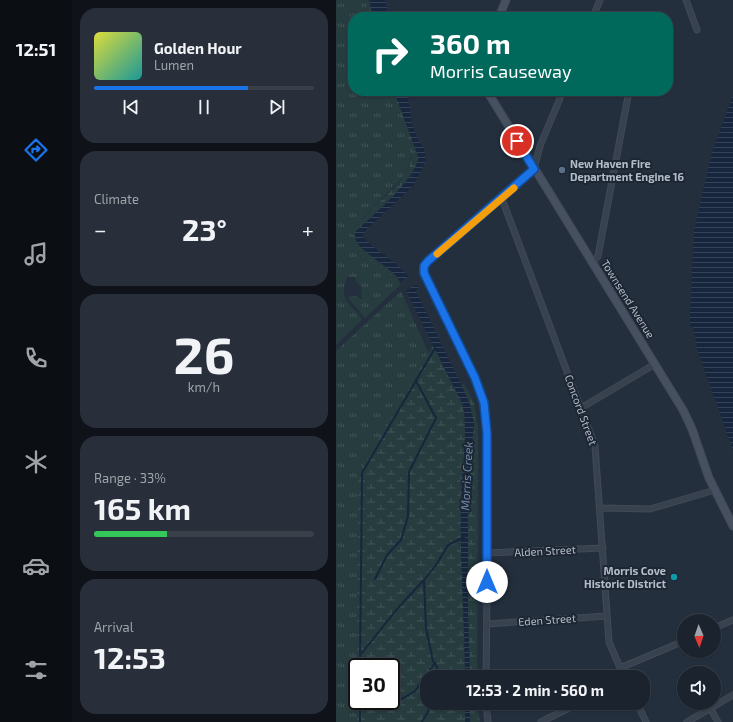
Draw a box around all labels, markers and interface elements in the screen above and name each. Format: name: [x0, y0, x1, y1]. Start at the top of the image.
text: 360 m: [430, 26, 511, 60]
icon: right: [364, 28, 416, 80]
text: 12:51: [16, 38, 56, 60]
text: Golden Hour: [154, 39, 242, 57]
text: Lumen: [154, 57, 194, 73]
text: Morris Causeway: [430, 60, 571, 82]
icon: previous: [120, 96, 142, 118]
icon: pause: [193, 96, 215, 118]
icon: next: [266, 96, 288, 118]
pin: [500, 124, 534, 158]
icon: arrive: [506, 130, 528, 152]
icon: directions: [22, 136, 50, 164]
place label: New Haven Fire Department Engine 16: [570, 157, 685, 183]
marker: New Haven Fire Department Engine 16: [557, 165, 567, 175]
text: Climate: [94, 191, 139, 207]
text: 23°: [182, 211, 227, 247]
text: −: [94, 216, 107, 242]
text: +: [302, 216, 314, 242]
icon: music: [22, 240, 50, 268]
street label: Townsend Avenue: [599, 257, 658, 340]
text: 26: [174, 322, 234, 384]
icon: phone: [22, 344, 50, 372]
street label: Concord Street: [563, 373, 600, 447]
text: km/h: [188, 379, 220, 395]
water label: Morris Creek: [457, 441, 475, 511]
icon: climate: [22, 448, 50, 476]
text: Range · 33%: [94, 470, 166, 486]
text: 165 km: [94, 490, 191, 526]
street label: Alden Street: [514, 542, 576, 559]
icon: car: [22, 552, 50, 580]
position arrow: [466, 561, 508, 603]
place label: Morris Cove Historic District: [584, 564, 666, 590]
marker: Morris Cove Historic District: [669, 572, 679, 582]
street label: Eden Street: [518, 611, 576, 628]
north arrow: [677, 614, 721, 658]
map controls: [677, 614, 721, 710]
text: Arrival: [94, 619, 134, 635]
text: 12:53: [94, 639, 166, 675]
icon: filters: [22, 656, 50, 684]
speed limit sign: 30: [348, 658, 400, 710]
button: sound: [677, 666, 721, 710]
text: 12:53 · 2 min · 560 m: [466, 681, 604, 699]

